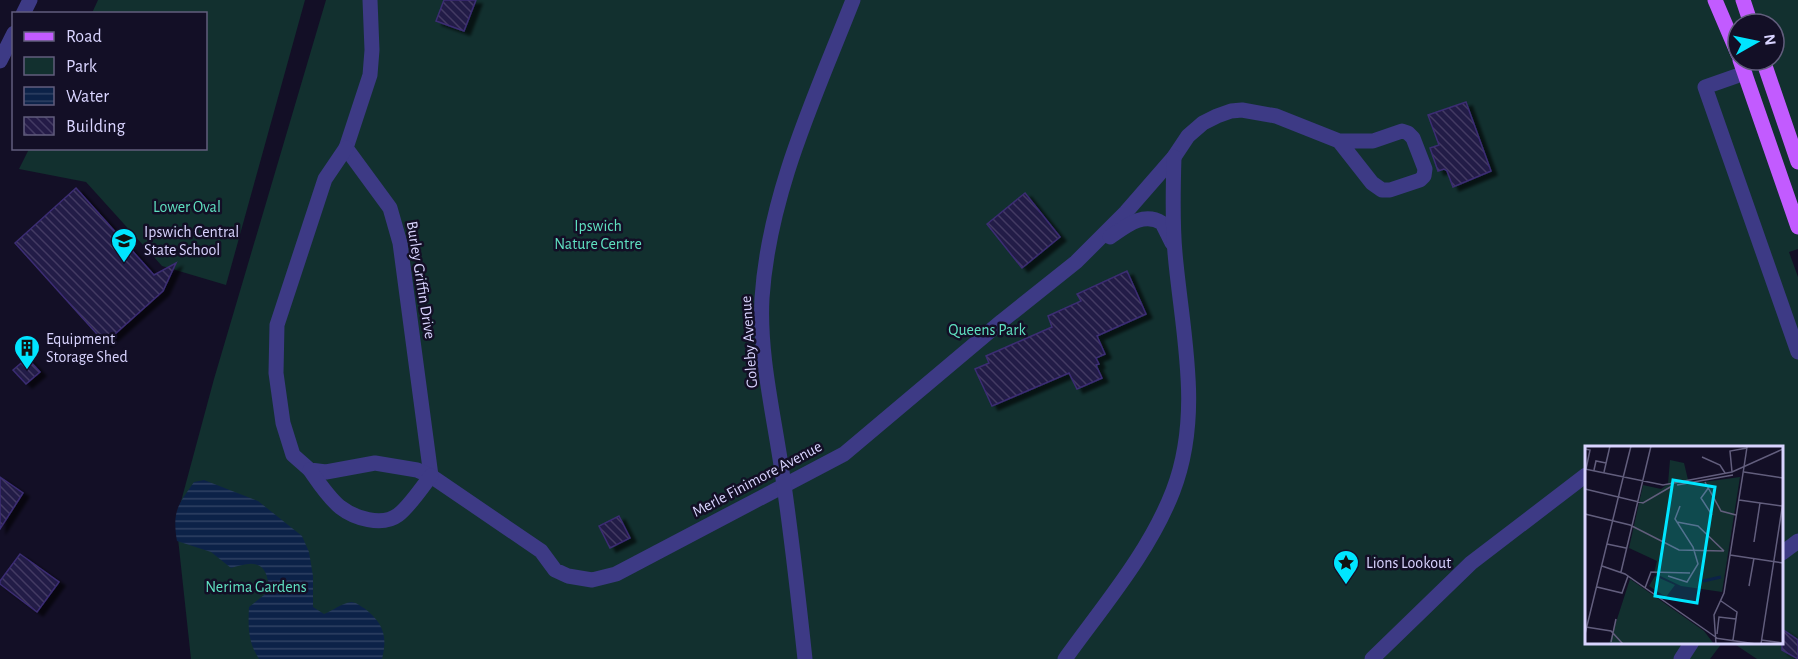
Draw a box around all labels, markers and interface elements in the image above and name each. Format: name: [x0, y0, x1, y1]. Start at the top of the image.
legend: [12, 12, 207, 150]
north arrow: [1726, 12, 1786, 72]
text: Road: [66, 28, 102, 46]
text: N: [1761, 33, 1779, 47]
text: Park: [66, 58, 98, 76]
text: Water: [66, 88, 109, 106]
text: Building: [66, 118, 126, 136]
park label: Lower Oval: [153, 199, 221, 215]
park label: Ipswich Nature Centre: [554, 218, 642, 252]
street label: Burley Griffin Drive: [403, 220, 438, 340]
place label: Ipswich Central State School: [144, 224, 239, 258]
school or university icon: Ipswich Central State School: [109, 226, 139, 264]
street label: Goleby Avenue: [738, 295, 761, 389]
park label: Queens Park: [948, 322, 1026, 339]
place label: Equipment Storage Shed: [46, 331, 128, 365]
building icon: Equipment Storage Shed: [12, 333, 42, 371]
street label: Merle Finimore Avenue: [690, 438, 824, 520]
inset map: [1585, 446, 1783, 644]
place icon: Lions Lookout: [1331, 548, 1361, 586]
place label: Lions Lookout: [1366, 555, 1451, 571]
park label: Nerima Gardens: [205, 579, 307, 595]

